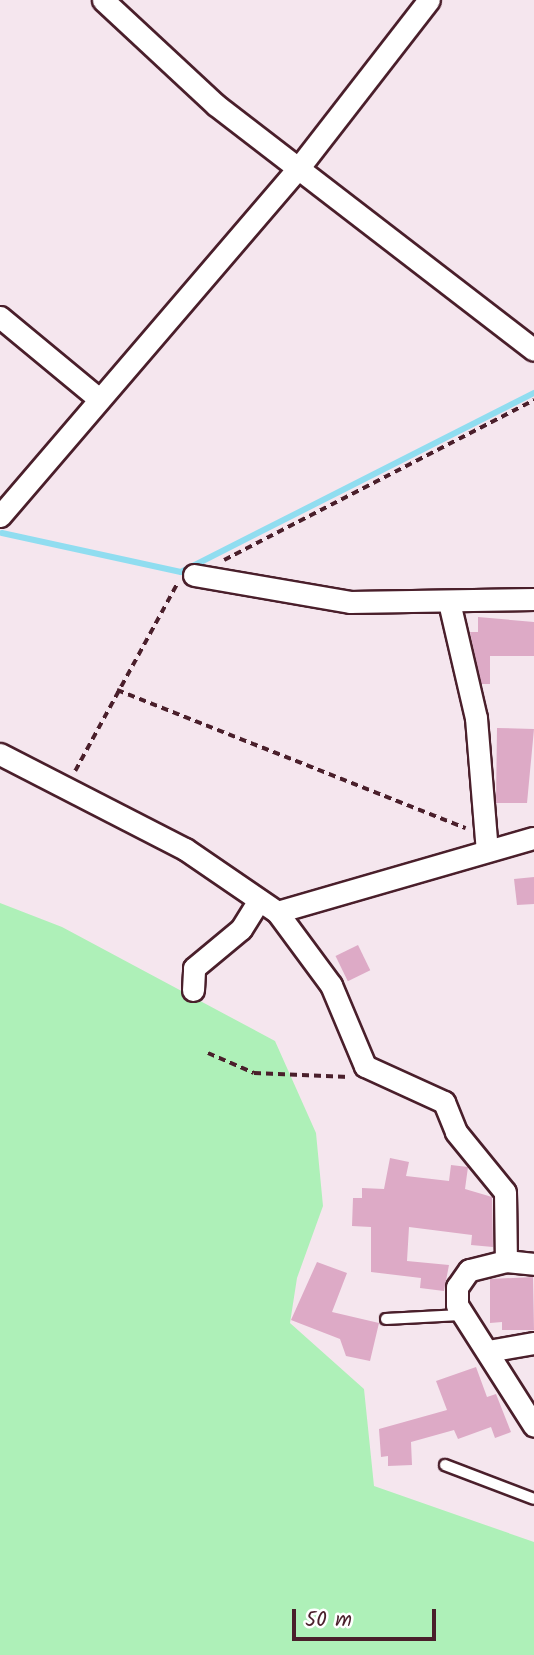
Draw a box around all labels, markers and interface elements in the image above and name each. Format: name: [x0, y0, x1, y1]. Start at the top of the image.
scale bar: [296, 1596, 440, 1640]
text: 50 m: [305, 1604, 352, 1637]

